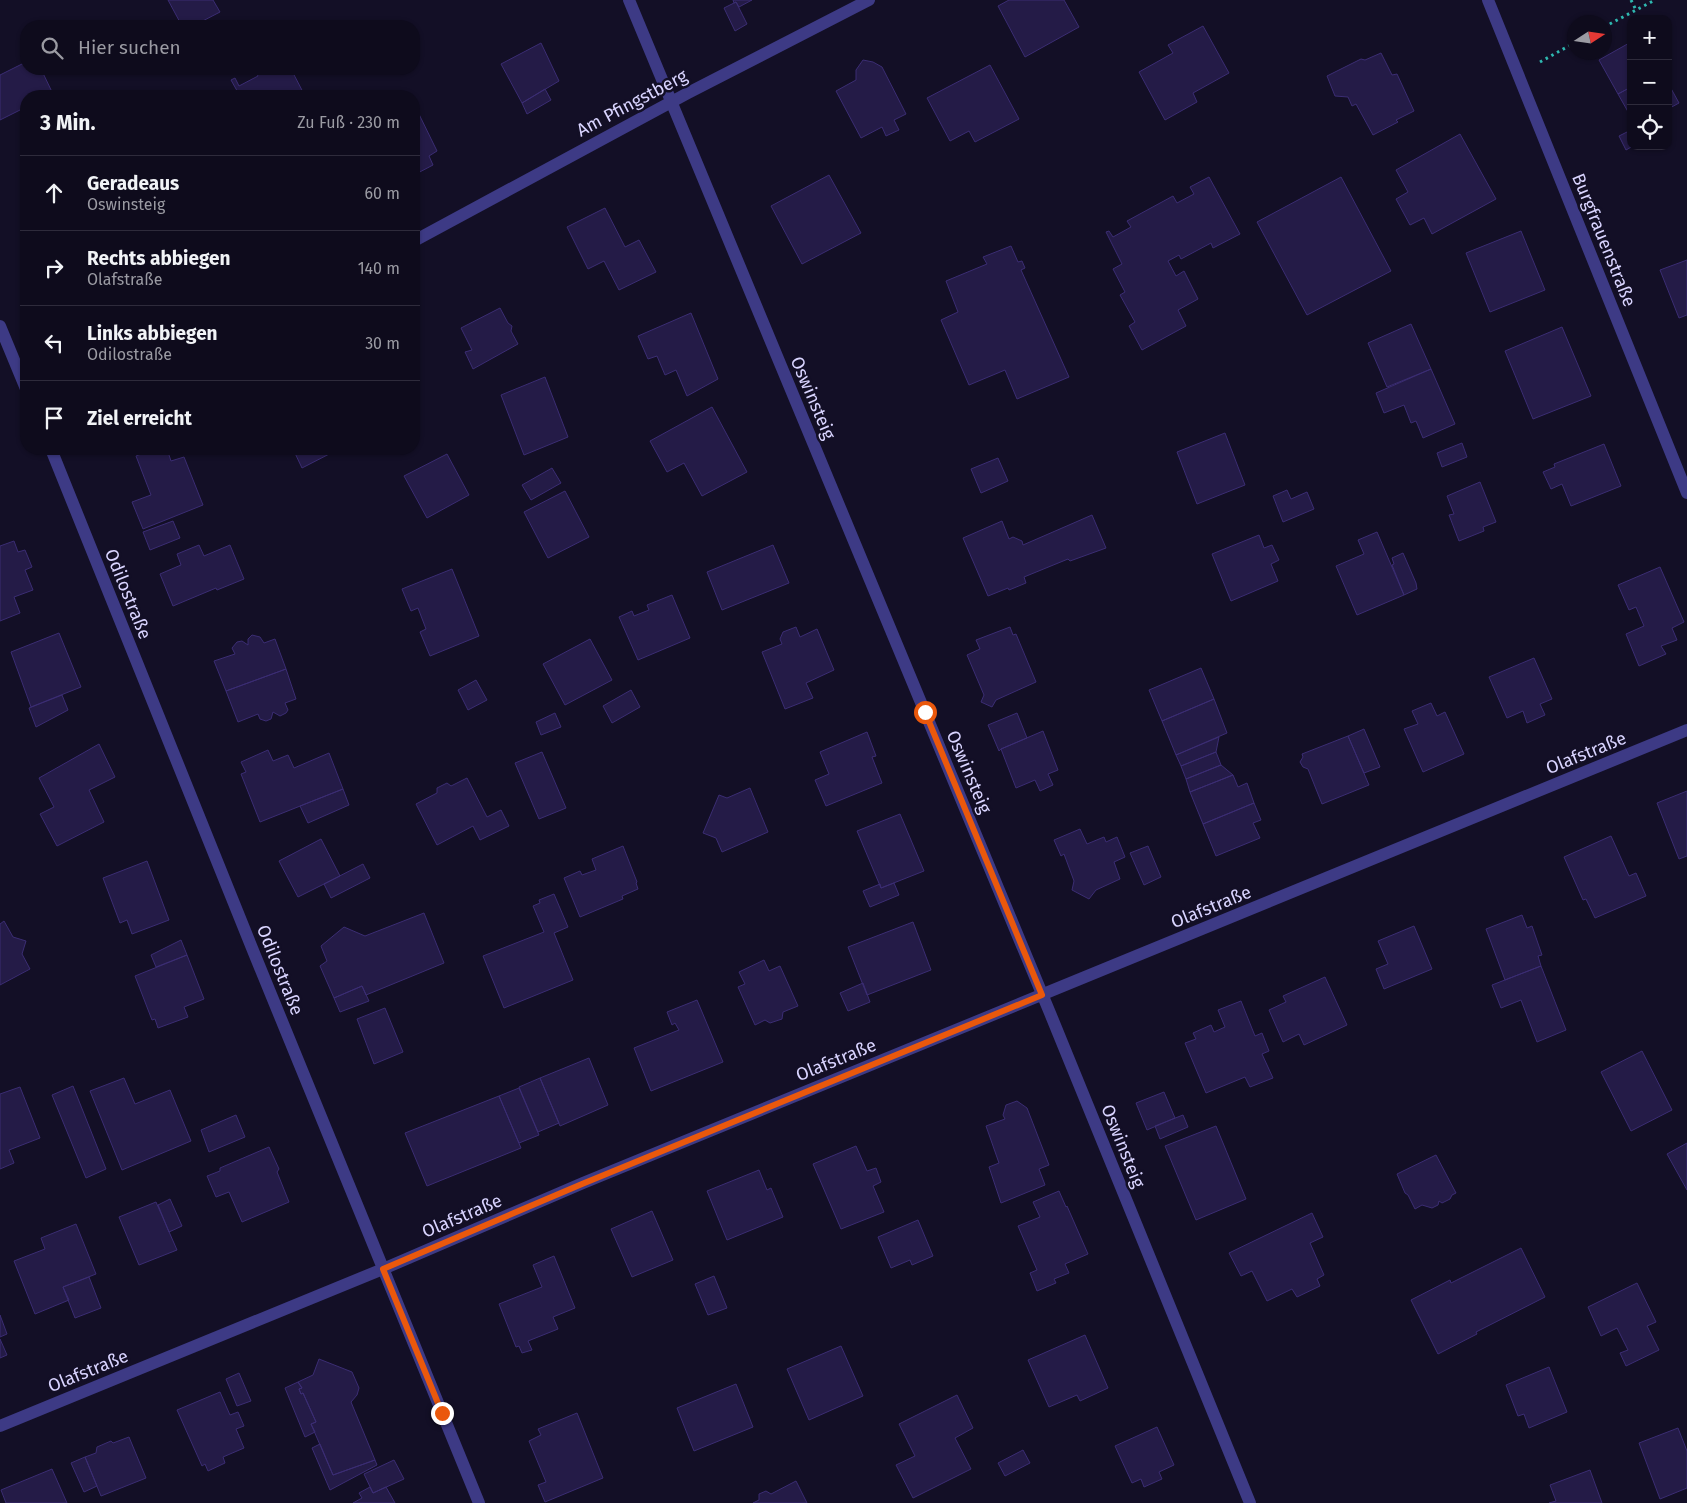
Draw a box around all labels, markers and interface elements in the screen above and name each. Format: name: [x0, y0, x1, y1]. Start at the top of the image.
north arrow: [1567, 15, 1612, 60]
map controls: [1627, 15, 1672, 150]
button: +: [1627, 15, 1672, 60]
search box: [20, 20, 420, 75]
icon: search: [38, 34, 66, 62]
text: Hier suchen: [78, 36, 181, 59]
button: −: [1627, 60, 1672, 105]
street label: Am Pfingstberg: [573, 64, 692, 141]
button: locate: [1627, 105, 1672, 150]
text: 3 Min.: [40, 110, 95, 136]
text: Zu Fuß · 230 m: [297, 113, 400, 132]
street label: Burgfrauenstraße: [1567, 170, 1641, 310]
text: Geradeaus: [87, 172, 179, 195]
icon: ahead: [40, 179, 68, 207]
text: 60 m: [365, 184, 400, 203]
text: Oswinsteig: [87, 195, 165, 214]
text: Rechts abbiegen: [87, 247, 230, 270]
icon: right: [40, 254, 68, 282]
text: 140 m: [358, 259, 400, 278]
text: Olafstraße: [87, 270, 162, 289]
text: Links abbiegen: [87, 322, 218, 345]
icon: left: [40, 329, 68, 357]
text: 30 m: [365, 334, 400, 353]
text: Odilostraße: [87, 345, 172, 364]
street label: Oswinsteig: [786, 353, 841, 443]
icon: arrive: [40, 404, 68, 432]
text: Ziel erreicht: [87, 407, 192, 430]
street label: Odilostraße: [100, 546, 156, 642]
route start: [914, 701, 937, 724]
street label: Oswinsteig: [942, 727, 997, 817]
street label: Olafstraße: [1543, 727, 1629, 779]
street label: Olafstraße: [1168, 881, 1254, 933]
street label: Odilostraße: [252, 922, 308, 1018]
street label: Olafstraße: [793, 1034, 879, 1086]
street label: Oswinsteig: [1096, 1101, 1150, 1192]
street label: Olafstraße: [419, 1189, 505, 1243]
street label: Olafstraße: [45, 1345, 131, 1397]
route end: [431, 1402, 454, 1425]

